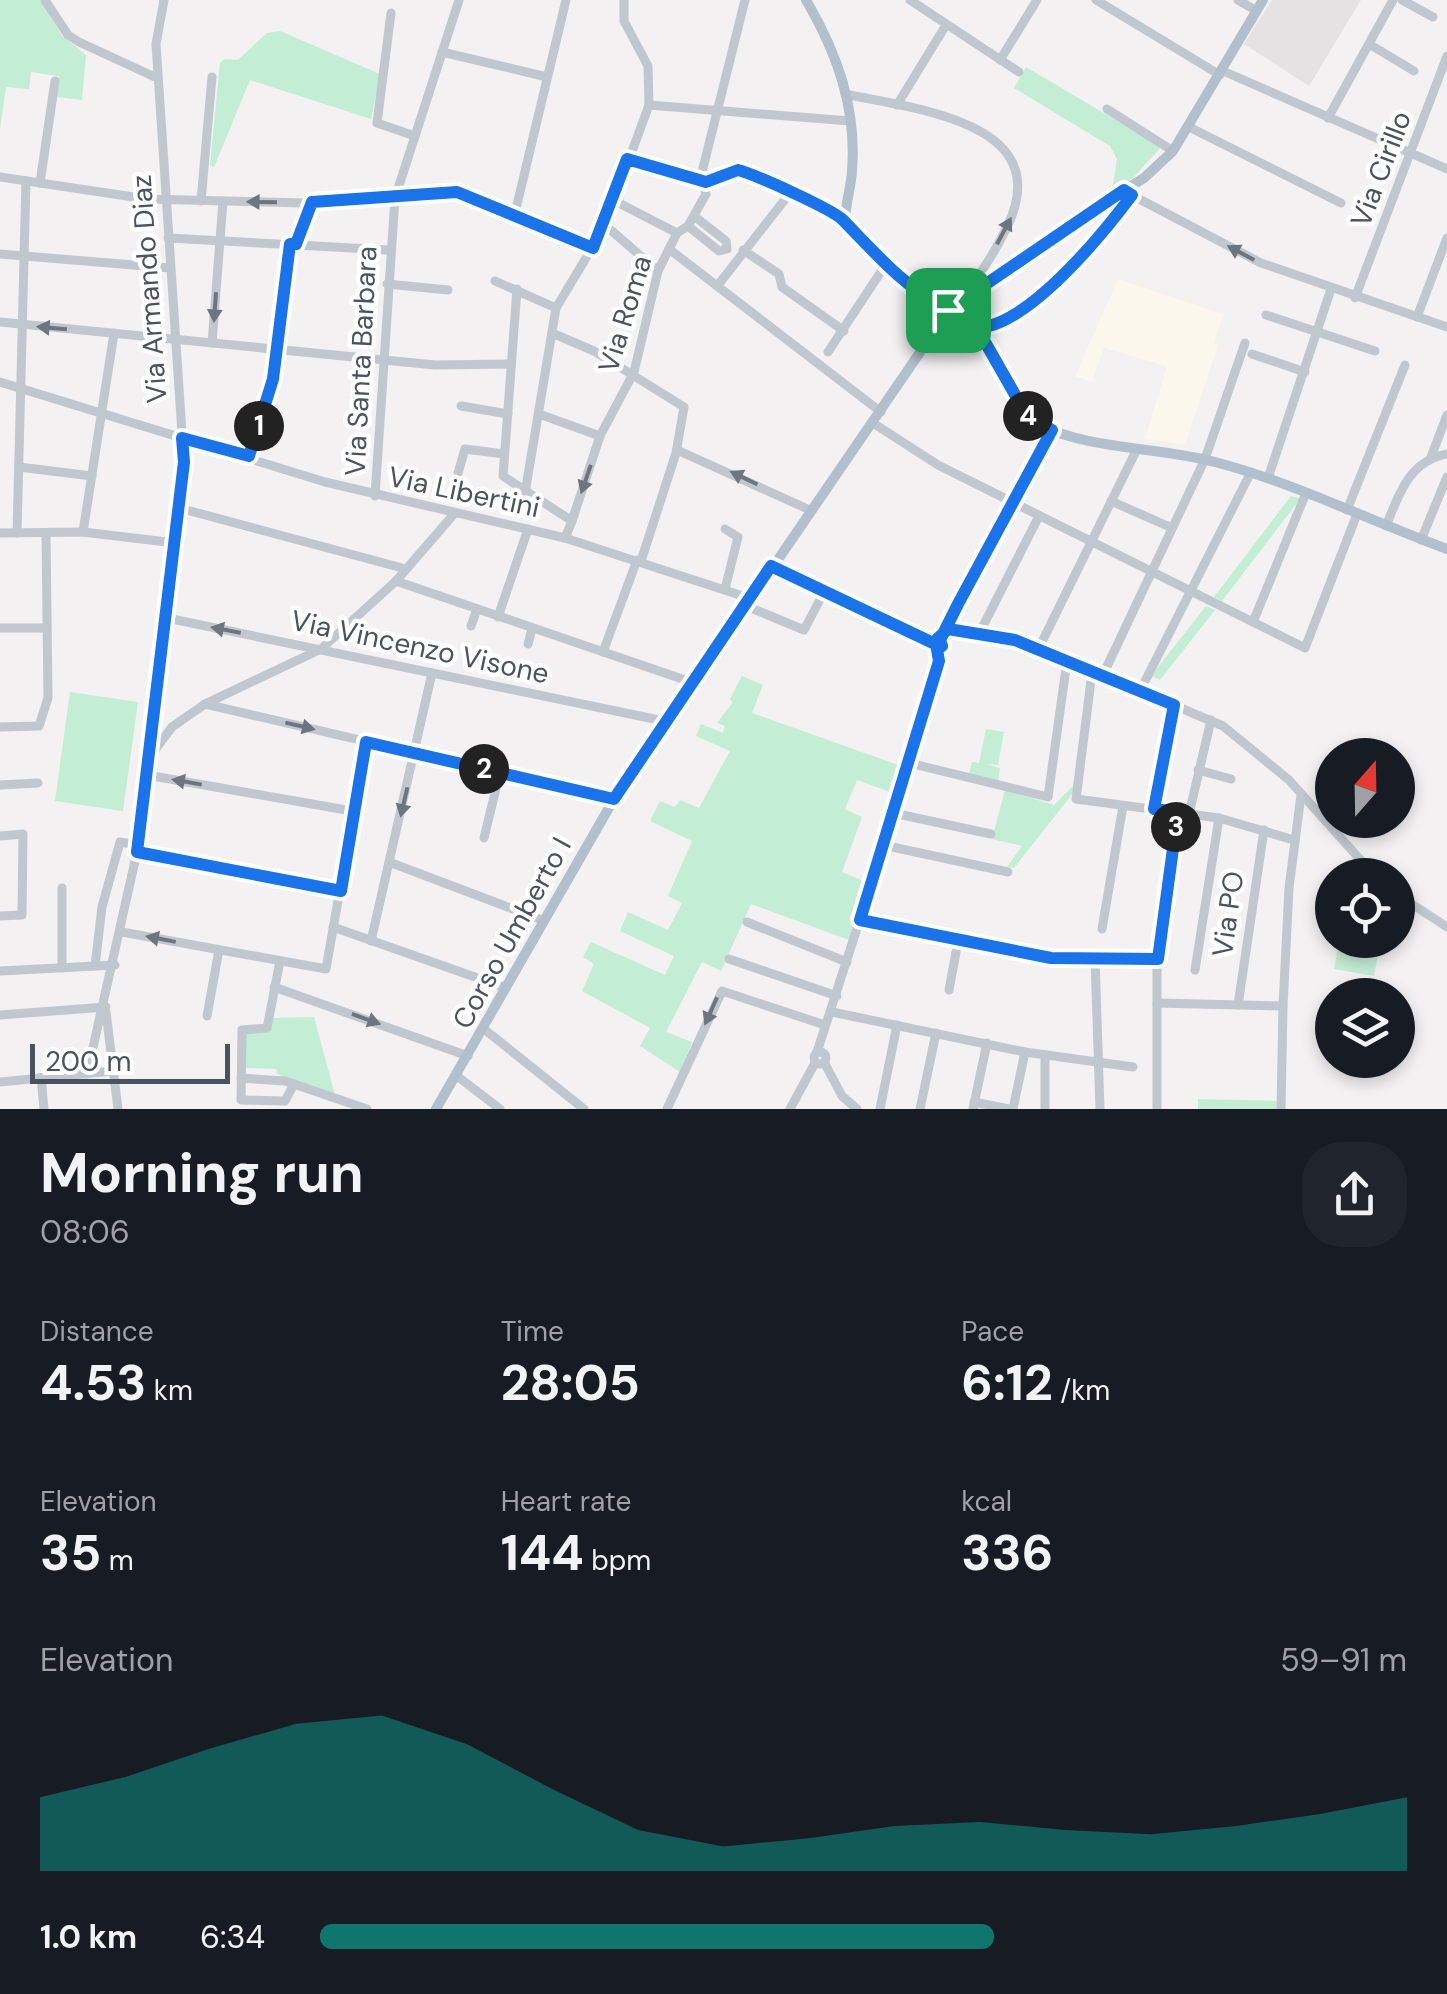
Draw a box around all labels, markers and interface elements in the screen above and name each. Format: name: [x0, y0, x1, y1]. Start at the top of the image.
street label: Via Cirillo: [1342, 106, 1420, 232]
street label: Via Armando Diaz: [123, 173, 175, 405]
one-way arrow: [246, 193, 278, 209]
one-way arrow: [995, 216, 1012, 245]
street label: Via Santa Barbara: [337, 245, 385, 477]
one-way arrow: [1226, 245, 1255, 262]
street label: Via Roma: [590, 251, 660, 377]
pin: [906, 268, 991, 353]
icon: arrive: [921, 283, 976, 338]
one-way arrow: [206, 291, 222, 323]
one-way arrow: [36, 319, 68, 335]
pin: 4: [1003, 391, 1053, 441]
text: 4: [1019, 397, 1037, 434]
pin: 1: [234, 401, 284, 451]
text: 1: [254, 407, 264, 444]
street label: Via Libertini: [385, 458, 543, 526]
one-way arrow: [577, 464, 592, 494]
one-way arrow: [729, 470, 758, 487]
street label: Via Vincenzo Visone: [288, 602, 552, 692]
one-way arrow: [210, 621, 241, 637]
one-way arrow: [285, 719, 316, 734]
north arrow: [1315, 738, 1415, 838]
map controls: [1315, 738, 1415, 1078]
pin: 2: [459, 744, 509, 794]
text: 2: [476, 750, 492, 787]
one-way arrow: [171, 774, 202, 789]
one-way arrow: [396, 787, 411, 818]
pin: 3: [1151, 802, 1201, 852]
text: 3: [1168, 808, 1184, 845]
street label: Corso Umberto I: [444, 831, 580, 1035]
button: locate: [1315, 858, 1415, 958]
street label: Via PO: [1204, 869, 1252, 959]
one-way arrow: [145, 931, 177, 946]
button: layers: [1315, 978, 1415, 1078]
one-way arrow: [702, 997, 719, 1026]
one-way arrow: [352, 1012, 382, 1027]
scale bar: [30, 1039, 230, 1084]
text: 200 m: [45, 1043, 132, 1080]
text: Morning run: [40, 1137, 364, 1209]
button: share: [1302, 1142, 1407, 1247]
text: 08:06: [40, 1211, 130, 1253]
text: Distance: [40, 1313, 154, 1350]
text: Time: [501, 1313, 564, 1350]
text: Pace: [961, 1313, 1024, 1350]
text: 4.53: [40, 1350, 146, 1416]
text: 28:05: [501, 1350, 640, 1416]
text: 6:12: [961, 1350, 1053, 1416]
text: km: [146, 1372, 193, 1409]
text: /km: [1053, 1372, 1110, 1409]
text: Elevation: [40, 1483, 157, 1520]
text: Heart rate: [501, 1483, 631, 1520]
text: kcal: [961, 1483, 1012, 1520]
text: 35: [40, 1520, 101, 1586]
text: 144: [501, 1520, 584, 1586]
text: 336: [961, 1520, 1053, 1586]
text: m: [101, 1542, 134, 1579]
text: bpm: [584, 1542, 651, 1579]
text: Elevation: [40, 1639, 173, 1681]
text: 59–91 m: [1280, 1639, 1407, 1681]
text: 1.0 km: [40, 1916, 137, 1958]
text: 6:34: [200, 1916, 265, 1958]

